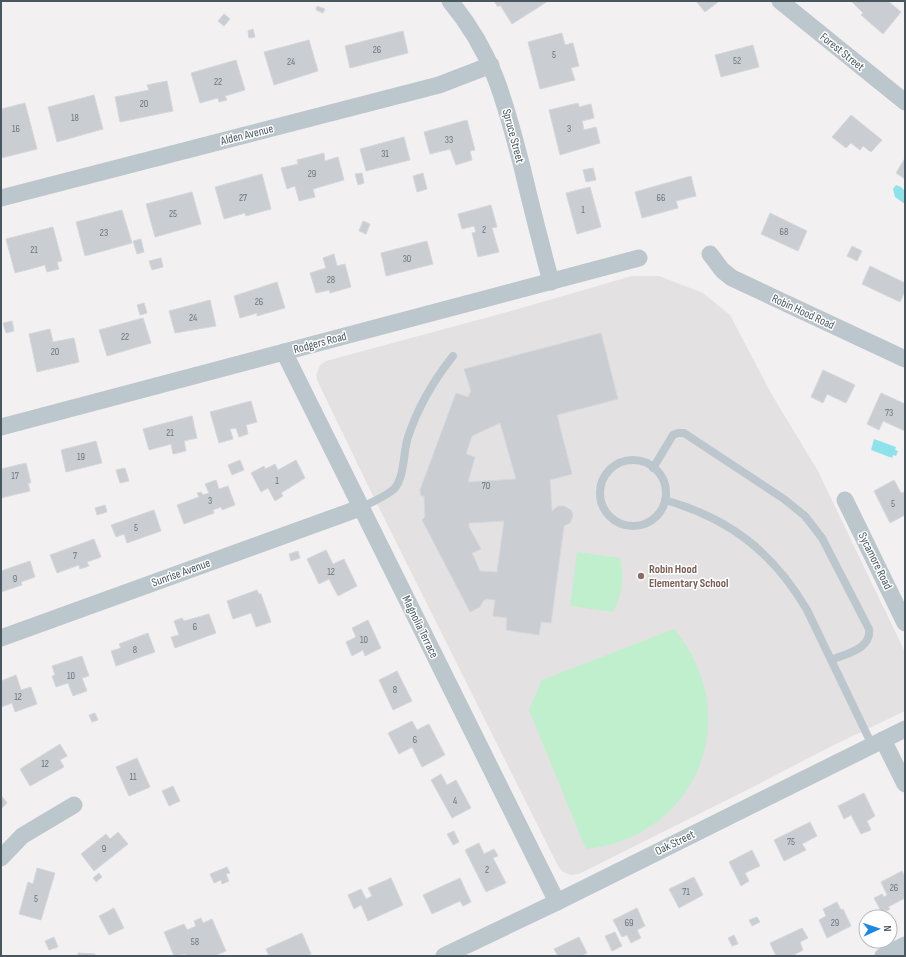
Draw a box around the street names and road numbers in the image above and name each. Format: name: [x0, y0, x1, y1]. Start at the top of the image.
street label: Forest Street: [817, 30, 867, 75]
street label: Spruce Street: [499, 107, 527, 165]
street label: Alden Avenue: [218, 121, 275, 149]
street label: Robin Hood Road: [769, 291, 837, 333]
street label: Rodgers Road: [292, 329, 348, 357]
street label: Sycamore Road: [855, 530, 895, 592]
street label: Sunrise Avenue: [150, 555, 213, 591]
street label: Magnolia Terrace: [398, 593, 442, 661]
street label: Oak Street: [653, 827, 698, 859]

